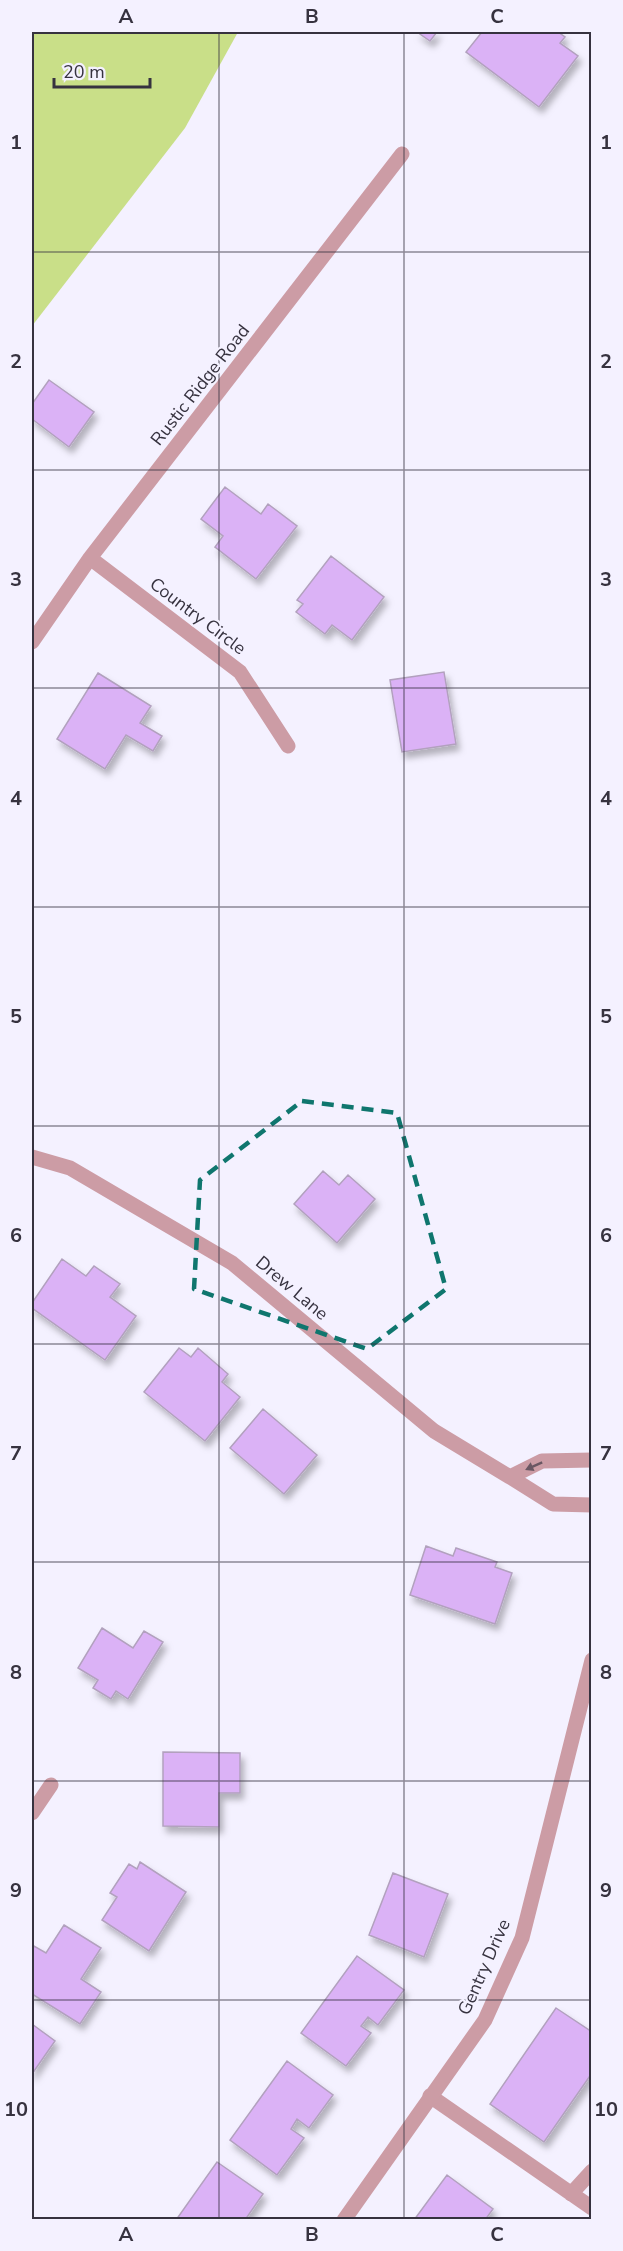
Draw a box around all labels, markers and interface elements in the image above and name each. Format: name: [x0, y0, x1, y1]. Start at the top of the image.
text: A: [119, 3, 134, 30]
text: B: [305, 3, 319, 30]
text: C: [490, 3, 504, 30]
scale bar: [54, 51, 150, 89]
text: 20 m: [63, 60, 105, 84]
text: 1: [10, 129, 22, 156]
text: 1: [600, 129, 612, 156]
street label: Rustic Ridge Road: [145, 320, 255, 450]
text: 2: [10, 348, 22, 375]
text: 2: [600, 348, 612, 375]
text: 3: [10, 566, 22, 593]
text: 3: [600, 566, 612, 593]
street label: Country Circle: [145, 572, 251, 660]
text: 4: [10, 785, 22, 812]
text: 4: [600, 785, 612, 812]
text: 5: [10, 1003, 22, 1030]
text: 5: [600, 1003, 612, 1030]
text: 6: [10, 1222, 22, 1249]
text: 6: [600, 1222, 612, 1249]
street label: Drew Lane: [251, 1251, 333, 1325]
text: 7: [10, 1440, 22, 1467]
text: 7: [600, 1440, 612, 1467]
one-way arrow: [525, 1461, 543, 1471]
text: 8: [10, 1659, 22, 1686]
text: 8: [600, 1659, 612, 1686]
text: 9: [10, 1877, 22, 1904]
text: 9: [600, 1877, 612, 1904]
street label: Gentry Drive: [452, 1915, 516, 2019]
text: 10: [4, 2096, 28, 2123]
text: 10: [594, 2096, 618, 2123]
text: A: [119, 2221, 134, 2248]
text: B: [305, 2221, 319, 2248]
text: C: [490, 2221, 504, 2248]

